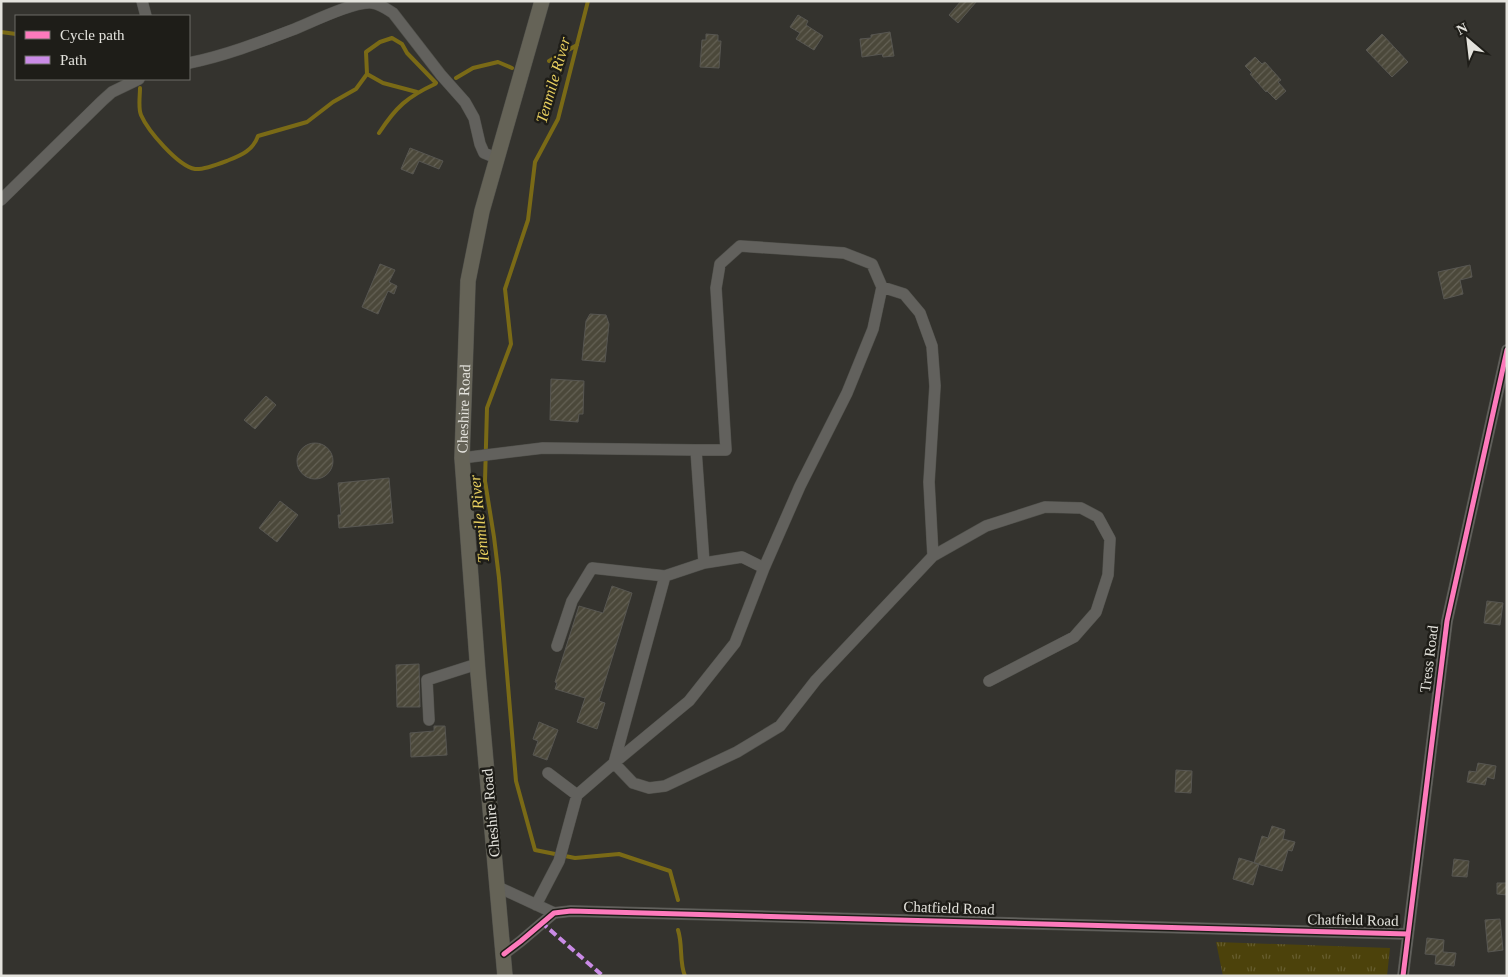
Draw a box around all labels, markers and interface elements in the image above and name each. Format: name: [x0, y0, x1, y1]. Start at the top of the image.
legend: [15, 15, 190, 80]
north arrow: [1443, 15, 1493, 65]
text: N: [1454, 20, 1470, 38]
text: Cycle path: [60, 27, 125, 43]
water label: Tenmile River: [533, 34, 574, 125]
text: Path: [60, 52, 87, 68]
street label: Cheshire Road: [454, 364, 473, 453]
water label: Tenmile River: [466, 473, 492, 564]
street label: Tress Road: [1417, 624, 1441, 693]
street label: Cheshire Road: [479, 768, 503, 858]
street label: Chatfield Road: [903, 898, 995, 918]
street label: Chatfield Road: [1307, 911, 1399, 929]

